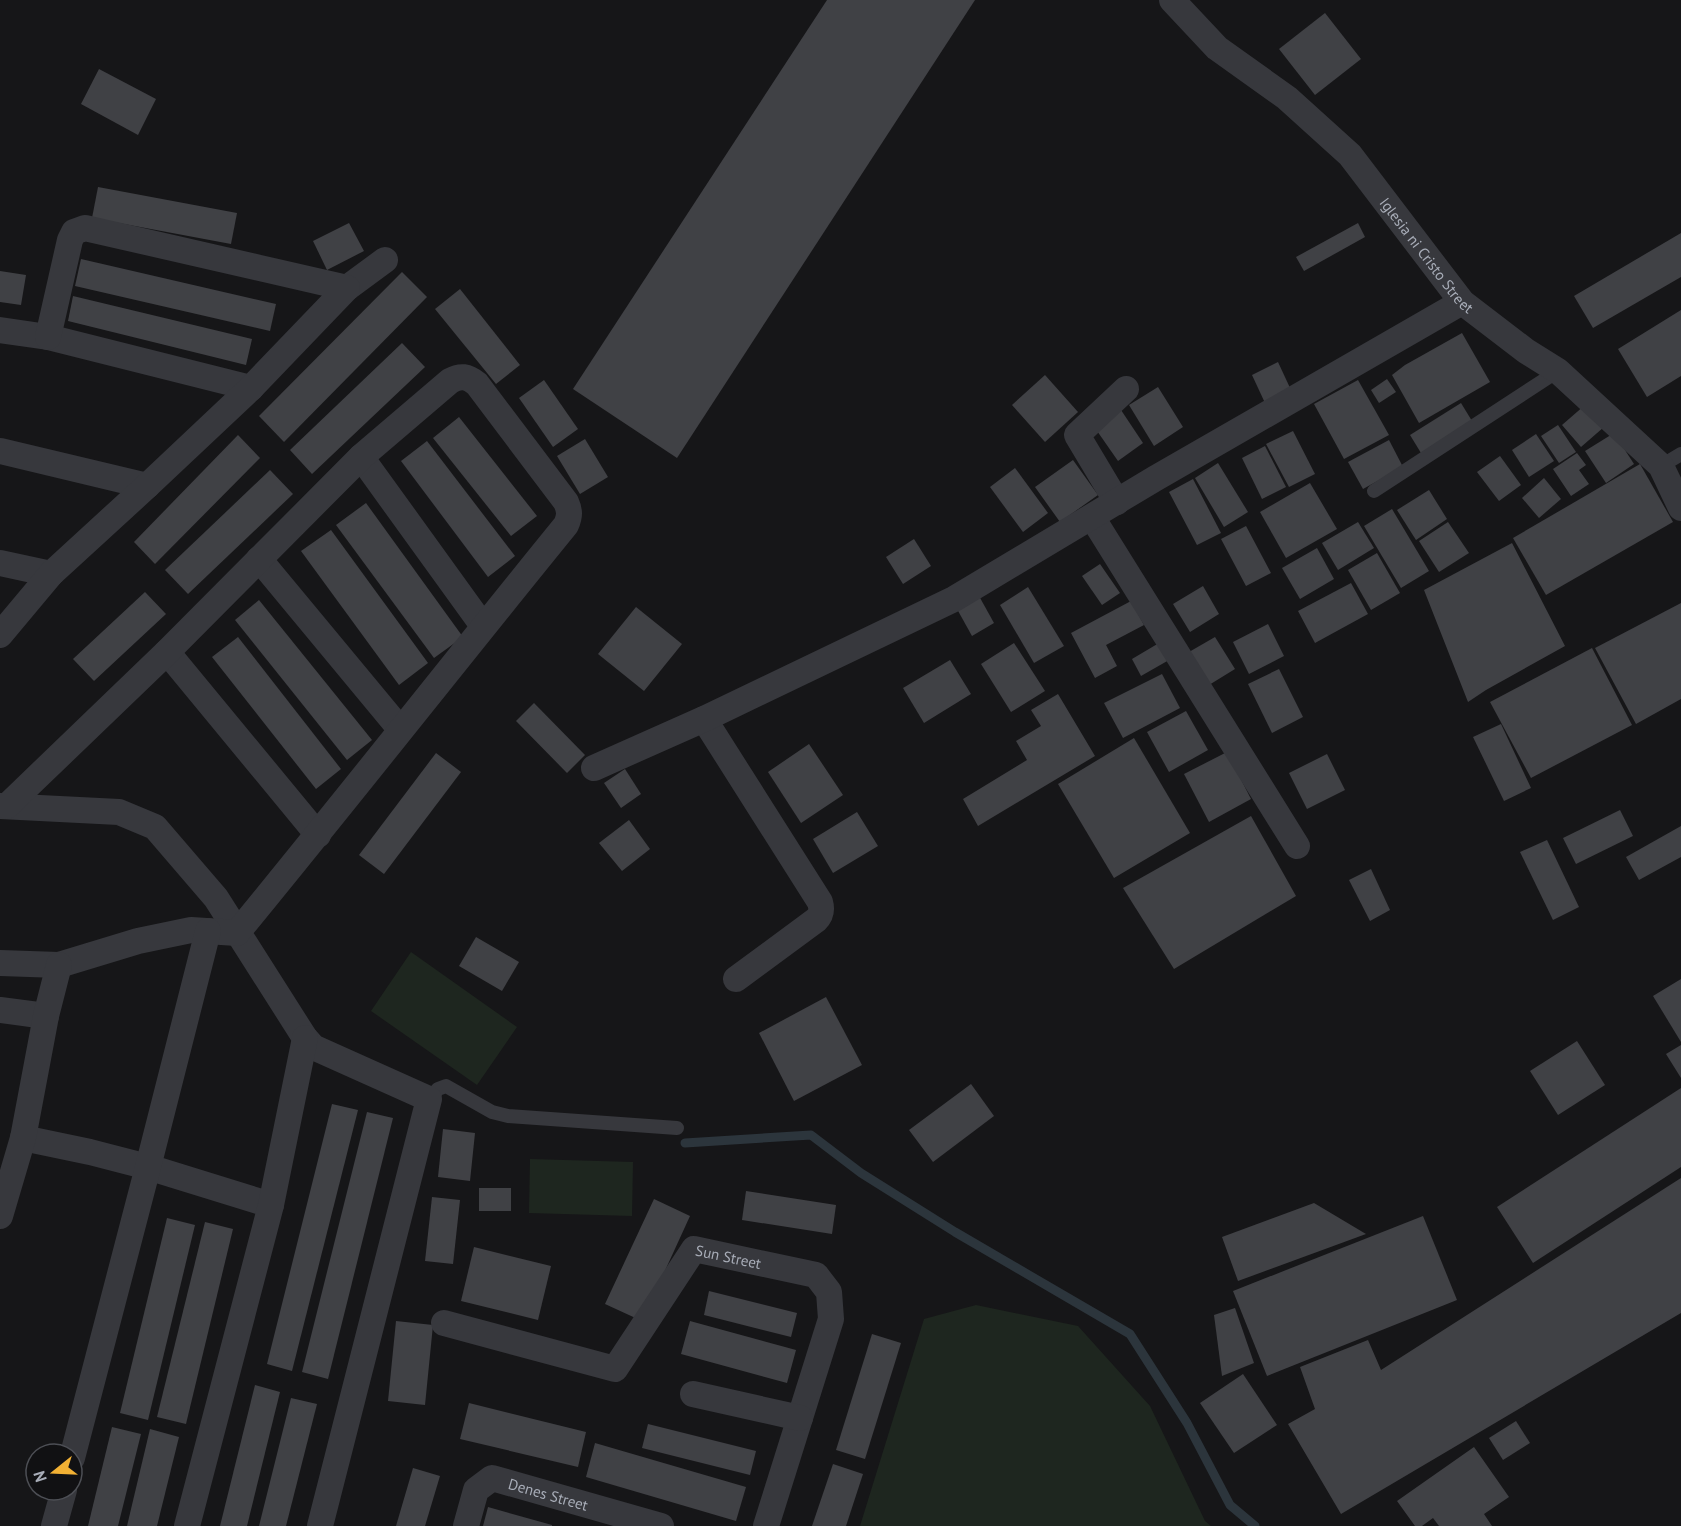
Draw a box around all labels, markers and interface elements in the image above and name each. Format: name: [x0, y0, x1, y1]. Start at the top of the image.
street label: Iglesia ni Cristo Street: [1376, 193, 1478, 317]
street label: Sun Street: [694, 1240, 763, 1273]
north arrow: [24, 1442, 84, 1502]
text: N: [29, 1469, 51, 1485]
street label: Denes Street: [506, 1474, 590, 1514]

